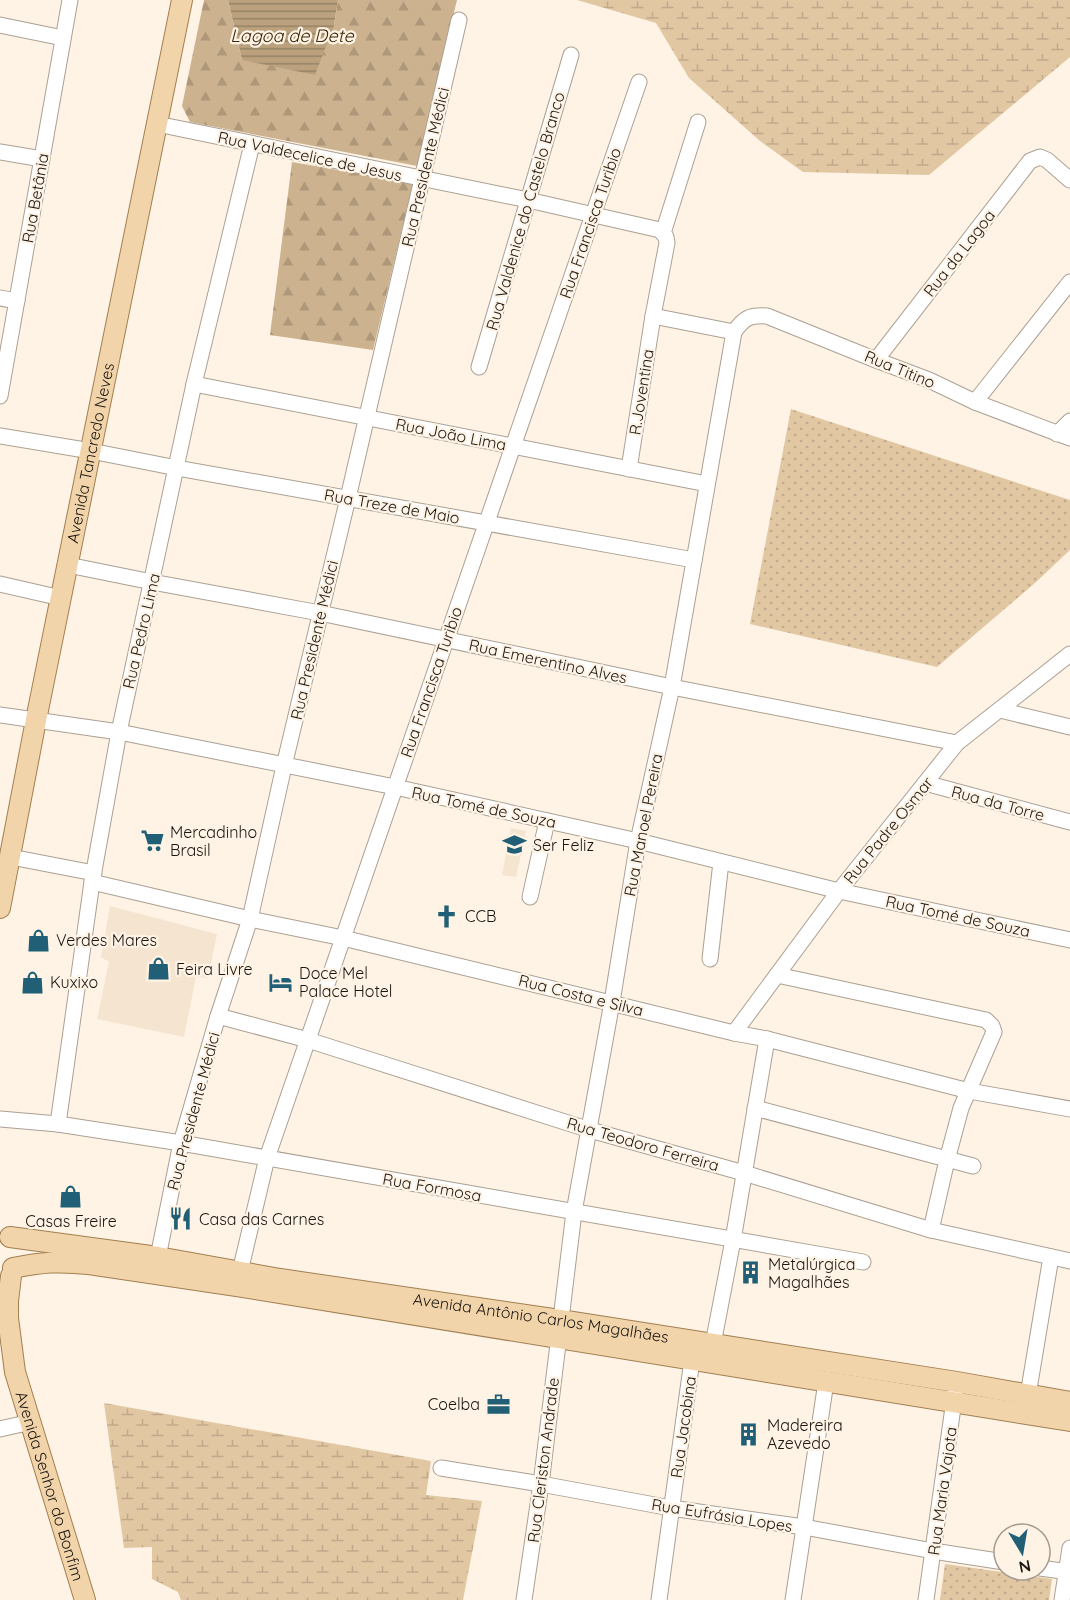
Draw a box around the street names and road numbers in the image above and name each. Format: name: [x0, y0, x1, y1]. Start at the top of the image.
street label: Rua Presidente Médici: [397, 85, 453, 249]
street label: Rua Valdenice do Castelo Branco: [481, 89, 569, 333]
street label: Rua Valdecelice de Jesus: [216, 127, 404, 185]
street label: Rua Francisca Turibio: [555, 145, 625, 301]
street label: Rua Betânia: [17, 152, 53, 244]
street label: Rua da Lagoa: [919, 206, 999, 300]
street label: Rua Titino: [862, 346, 938, 392]
street label: R.Joventina: [624, 348, 658, 436]
street label: Avenida Tancredo Neves: [62, 361, 118, 545]
street label: Rua João Lima: [394, 413, 508, 455]
street label: Rua Treze de Maio: [323, 484, 461, 528]
street label: Rua Presidente Médici: [286, 558, 342, 722]
street label: Rua Pedro Lima: [118, 571, 164, 691]
street label: Rua Francisca Turibio: [396, 604, 466, 760]
street label: Rua Emerentino Alves: [467, 634, 629, 688]
street label: Rua Manoel Pereira: [619, 752, 667, 898]
street label: Rua Padre Osmar: [839, 772, 937, 888]
street label: Rua da Torre: [949, 781, 1047, 825]
street label: Rua Tomé de Souza: [410, 782, 558, 832]
street label: Rua Tomé de Souza: [884, 891, 1032, 941]
street label: Rua Costa e Silva: [516, 970, 646, 1020]
street label: Rua Presidente Médici: [162, 1030, 224, 1192]
street label: Rua Teodoro Ferreira: [565, 1113, 721, 1175]
street label: Rua Formosa: [381, 1168, 483, 1206]
street label: Avenida Antônio Carlos Magalhães: [412, 1289, 670, 1347]
street label: Rua Jacobina: [666, 1375, 700, 1479]
street label: Rua Cleriston Andrade: [523, 1376, 563, 1544]
street label: Avenida Senhor do Bonfim: [12, 1389, 89, 1583]
street label: Rua Maria Vajota: [923, 1425, 961, 1557]
street label: Rua Eufrásia Lopes: [650, 1494, 794, 1536]

